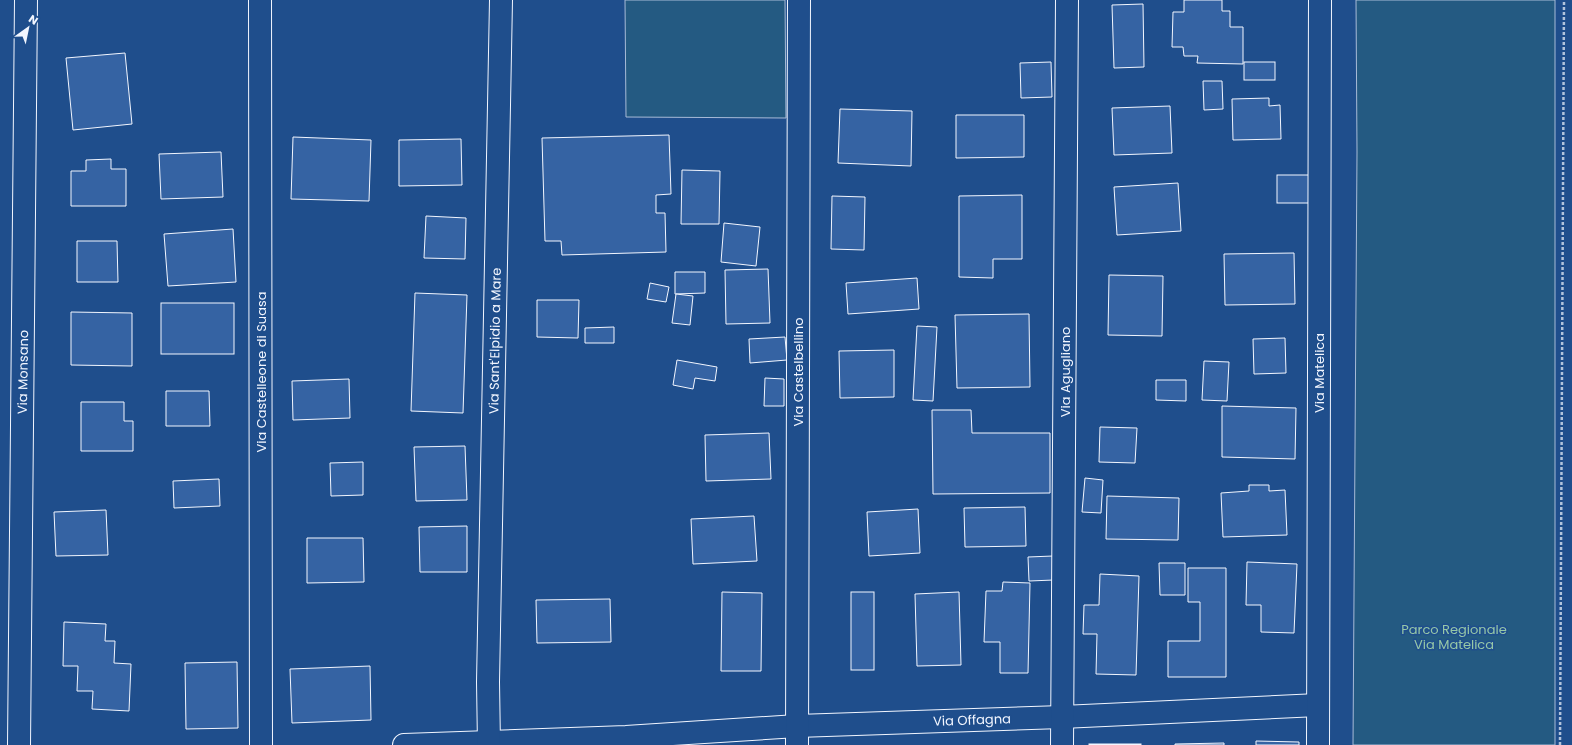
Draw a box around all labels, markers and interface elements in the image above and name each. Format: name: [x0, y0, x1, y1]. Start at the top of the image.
north arrow: [8, 8, 48, 48]
text: N: [26, 11, 41, 29]
street label: Via Sant'Elpidio a Mare: [484, 268, 506, 414]
street label: Via Castelleone di Suasa: [252, 291, 271, 453]
street label: Via Castelbellino: [789, 318, 808, 426]
street label: Via Agugliano: [1056, 327, 1075, 417]
street label: Via Monsano: [13, 330, 33, 414]
street label: Via Matelica: [1310, 333, 1329, 413]
park label: Parco Regionale Via Matelica: [1401, 620, 1507, 654]
street label: Via Offagna: [933, 709, 1011, 731]

